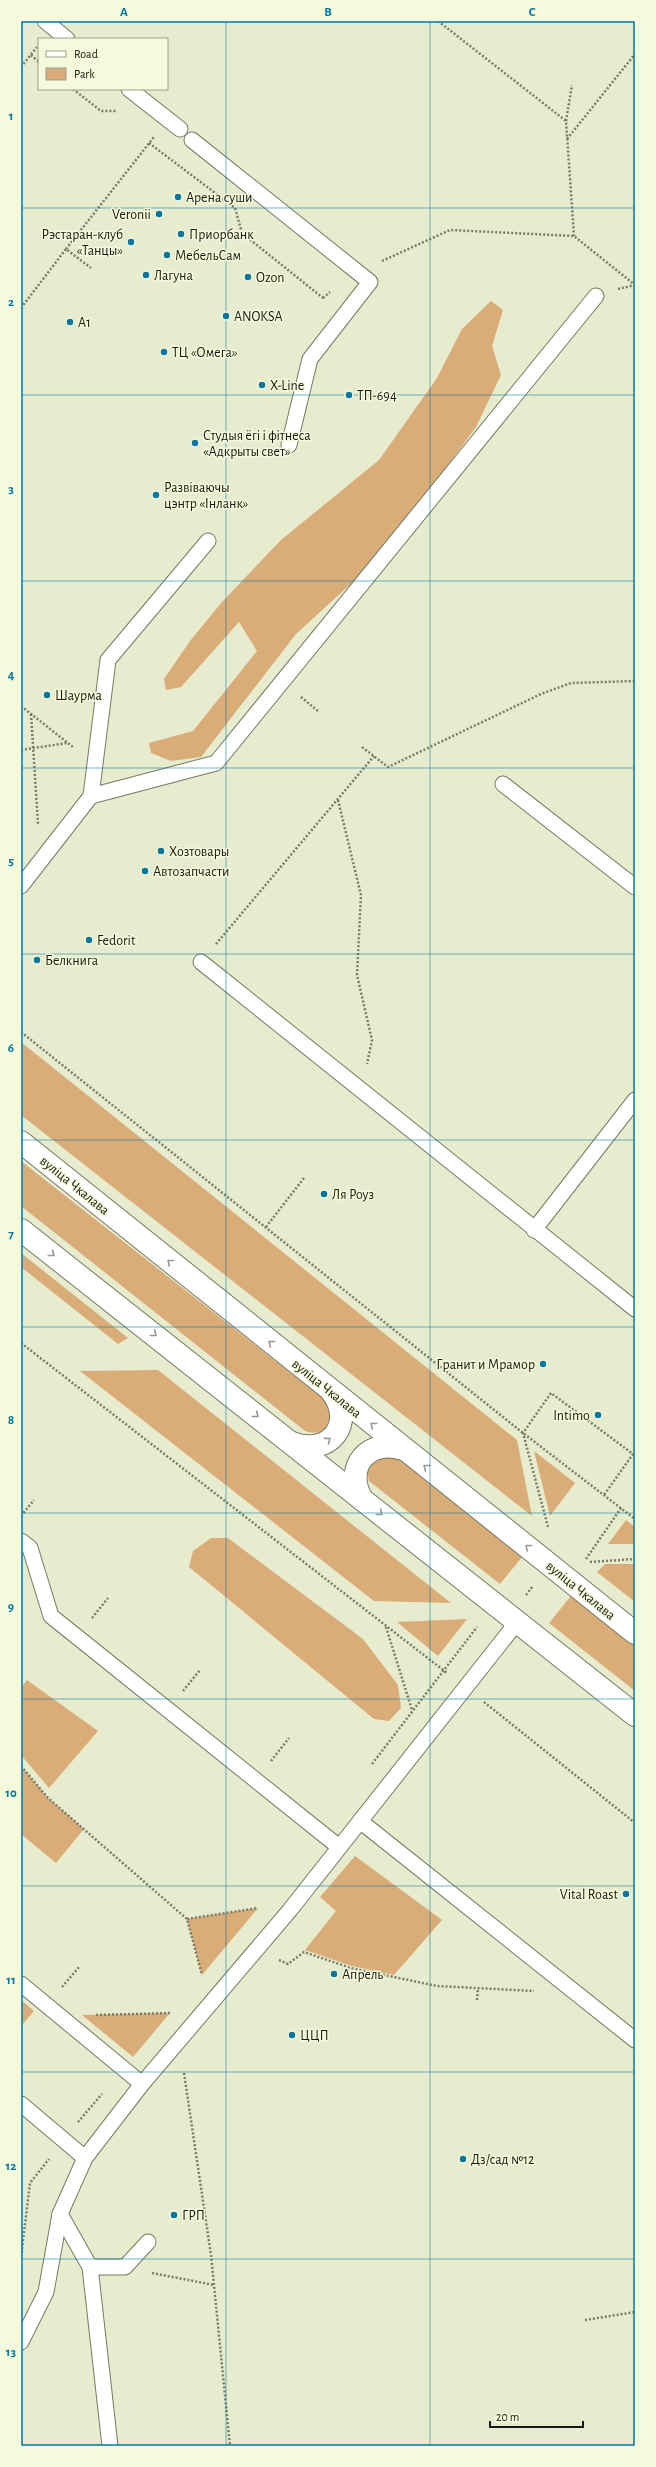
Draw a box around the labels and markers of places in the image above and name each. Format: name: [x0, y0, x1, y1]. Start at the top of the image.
place label: Арена суши: [186, 191, 253, 205]
marker: Арена суши: [173, 192, 183, 202]
place label: Veronii: [112, 208, 151, 222]
marker: Veronii: [154, 209, 164, 219]
place label: Рэстаран-клуб «Танцы»: [42, 228, 123, 258]
place label: Приорбанк: [189, 228, 254, 242]
marker: Приорбанк: [176, 229, 186, 239]
marker: Рэстаран-клуб «Танцы»: [126, 237, 136, 247]
place label: МебельСам: [175, 249, 241, 263]
marker: МебельСам: [162, 250, 172, 260]
place label: Лагуна: [154, 269, 194, 283]
marker: Лагуна: [141, 270, 151, 280]
place label: Ozon: [256, 271, 284, 285]
marker: Ozon: [243, 272, 253, 282]
place label: ANOKSA: [234, 310, 283, 324]
marker: ANOKSA: [221, 311, 231, 321]
place label: A1: [78, 316, 91, 330]
marker: A1: [65, 317, 75, 327]
place label: ТЦ «Омега»: [172, 346, 237, 360]
marker: ТЦ «Омега»: [159, 347, 169, 357]
place label: X-Line: [270, 379, 304, 393]
marker: X-Line: [257, 380, 267, 390]
place label: ТП-694: [357, 389, 397, 403]
marker: ТП-694: [344, 390, 354, 400]
place label: Студыя ёгі і фітнеса «Адкрыты свет»: [203, 429, 311, 459]
marker: Студыя ёгі і фітнеса «Адкрыты свет»: [190, 438, 200, 448]
place label: Развіваючы цэнтр «Інланк»: [164, 481, 248, 511]
marker: Развіваючы цэнтр «Інланк»: [151, 490, 161, 500]
place label: Шаурма: [55, 689, 103, 703]
marker: Шаурма: [42, 690, 52, 700]
place label: Хозтовары: [169, 845, 229, 859]
marker: Хозтовары: [156, 846, 166, 856]
place label: Автозапчасти: [153, 865, 229, 879]
marker: Автозапчасти: [140, 866, 150, 876]
place label: Fedorit: [97, 934, 136, 948]
marker: Fedorit: [84, 935, 94, 945]
place label: Белкнига: [45, 954, 99, 968]
marker: Белкнига: [32, 955, 42, 965]
place label: Ля Роуз: [332, 1188, 374, 1202]
marker: Ля Роуз: [319, 1189, 329, 1199]
place label: Гранит и Мрамор: [436, 1358, 535, 1372]
marker: Гранит и Мрамор: [538, 1359, 548, 1369]
place label: Intimo: [553, 1409, 590, 1423]
marker: Intimo: [593, 1410, 603, 1420]
place label: Vital Roast: [560, 1888, 619, 1902]
marker: Vital Roast: [621, 1889, 631, 1899]
place label: Апрель: [342, 1968, 383, 1982]
marker: Апрель: [329, 1969, 339, 1979]
place label: ЦЦП: [300, 2029, 329, 2043]
marker: ЦЦП: [287, 2030, 297, 2040]
place label: Дз/сад №12: [471, 2153, 534, 2167]
marker: Дз/сад №12: [458, 2154, 468, 2164]
place label: ГРП: [182, 2209, 205, 2223]
marker: ГРП: [169, 2210, 179, 2220]

